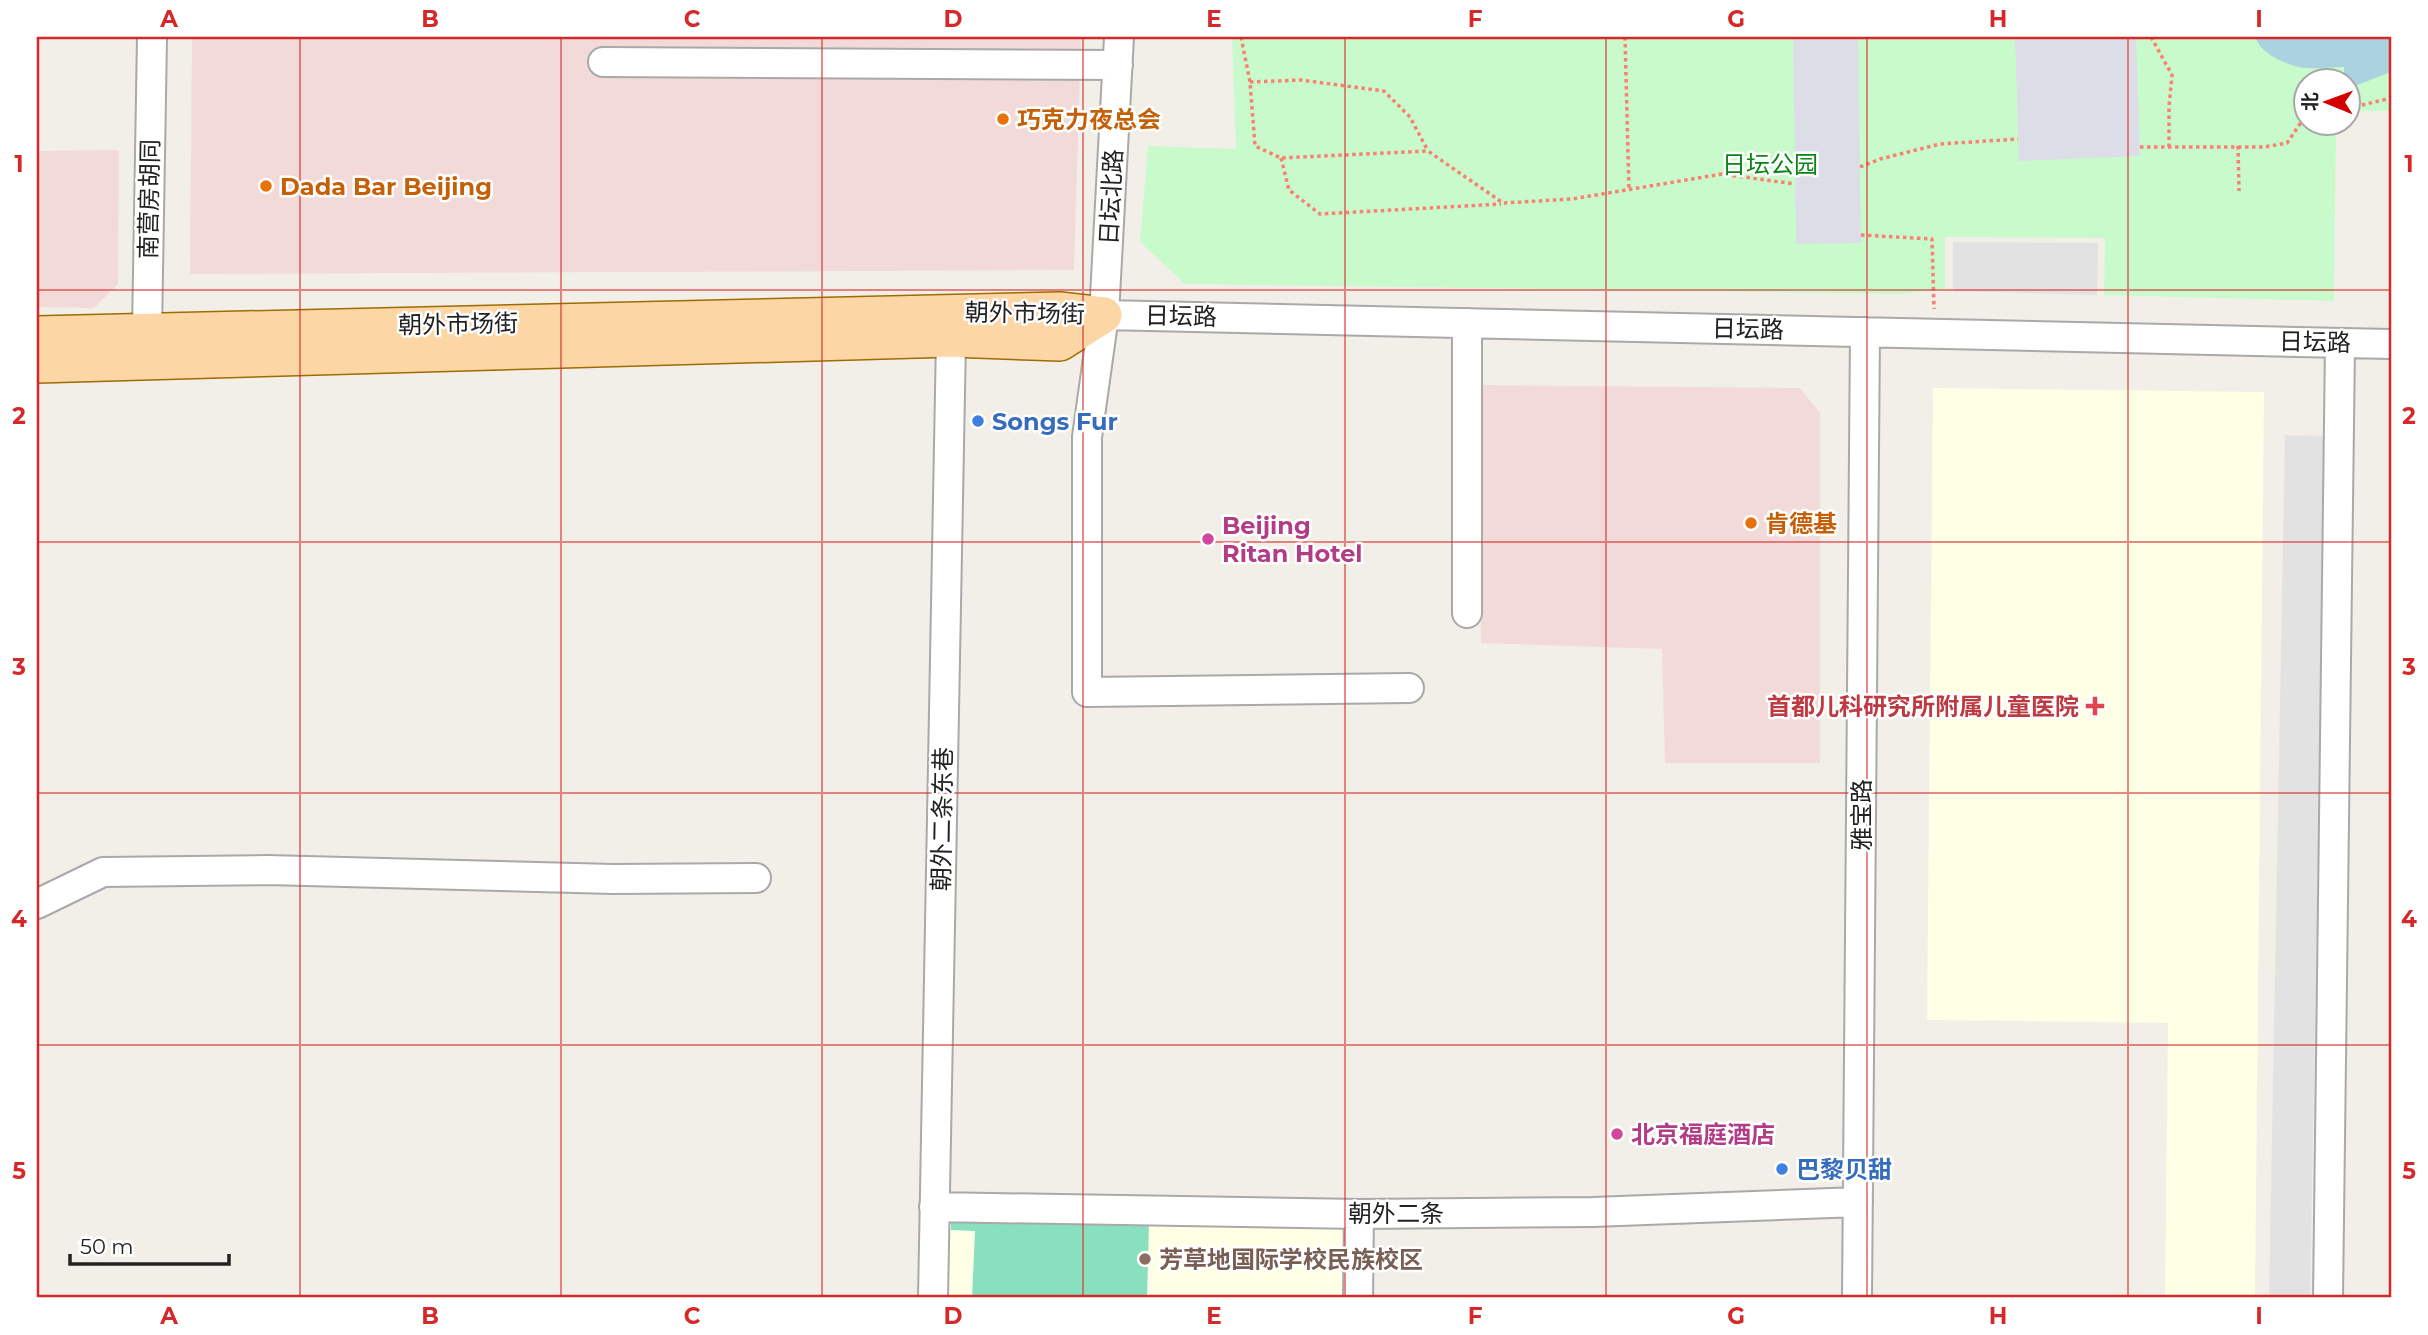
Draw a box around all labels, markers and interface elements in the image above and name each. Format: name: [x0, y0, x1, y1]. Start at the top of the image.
text: A: [159, 5, 178, 33]
text: B: [421, 5, 439, 33]
text: C: [684, 5, 701, 33]
text: D: [944, 5, 963, 33]
text: E: [1206, 5, 1222, 33]
text: F: [1468, 5, 1483, 33]
text: G: [1727, 5, 1745, 33]
text: H: [1989, 5, 2007, 33]
text: I: [2255, 5, 2263, 33]
north arrow: [2292, 66, 2362, 136]
text: 北: [2299, 92, 2322, 111]
place label: 巧克力夜总会: [1017, 105, 1161, 134]
marker: 巧克力夜总会: [995, 111, 1011, 127]
street label: 南营房胡同: [133, 139, 165, 259]
street label: 日坛北路: [1094, 148, 1128, 246]
text: 1: [14, 150, 24, 178]
park label: 日坛公园: [1722, 150, 1818, 179]
text: 1: [2404, 150, 2414, 178]
place label: Dada Bar Beijing: [280, 172, 492, 201]
marker: Dada Bar Beijing: [258, 178, 274, 194]
street label: 朝外市场街: [965, 297, 1085, 329]
street label: 日坛路: [1145, 301, 1217, 331]
street label: 朝外市场街: [398, 308, 518, 340]
street label: 日坛路: [1712, 314, 1784, 344]
street label: 日坛路: [2279, 327, 2351, 357]
text: 2: [12, 402, 26, 430]
text: 2: [2402, 402, 2416, 430]
place label: Songs Fur: [992, 407, 1118, 436]
marker: Songs Fur: [970, 413, 986, 429]
place label: 肯德基: [1765, 509, 1837, 538]
place label: Beijing Ritan Hotel: [1222, 511, 1363, 568]
marker: 肯德基: [1743, 515, 1759, 531]
marker: Beijing Ritan Hotel: [1200, 531, 1216, 547]
text: 3: [11, 653, 26, 681]
text: 3: [2401, 653, 2416, 681]
place label: 首都儿科研究所附属儿童医院: [1767, 692, 2079, 721]
marker: 首都儿科研究所附属儿童医院: [2085, 696, 2105, 716]
street label: 朝外二条东巷: [926, 747, 958, 891]
street label: 雅宝路: [1847, 779, 1876, 851]
text: 4: [11, 905, 27, 933]
text: 4: [2401, 905, 2417, 933]
place label: 北京福庭酒店: [1631, 1120, 1775, 1149]
marker: 北京福庭酒店: [1609, 1126, 1625, 1142]
place label: 巴黎贝甜: [1796, 1155, 1892, 1184]
text: 5: [12, 1157, 26, 1185]
text: 5: [2402, 1157, 2416, 1185]
marker: 巴黎贝甜: [1774, 1161, 1790, 1177]
street label: 朝外二条: [1348, 1199, 1444, 1228]
scale bar: [70, 1223, 229, 1267]
text: 50 m: [80, 1234, 134, 1259]
place label: 芳草地国际学校民族校区: [1159, 1245, 1423, 1274]
marker: 芳草地国际学校民族校区: [1137, 1251, 1153, 1267]
text: A: [159, 1302, 178, 1330]
text: B: [421, 1302, 439, 1330]
text: C: [684, 1302, 701, 1330]
text: D: [944, 1302, 963, 1330]
text: E: [1206, 1302, 1222, 1330]
text: F: [1468, 1302, 1483, 1330]
text: G: [1727, 1302, 1745, 1330]
text: H: [1989, 1302, 2007, 1330]
text: I: [2255, 1302, 2263, 1330]

